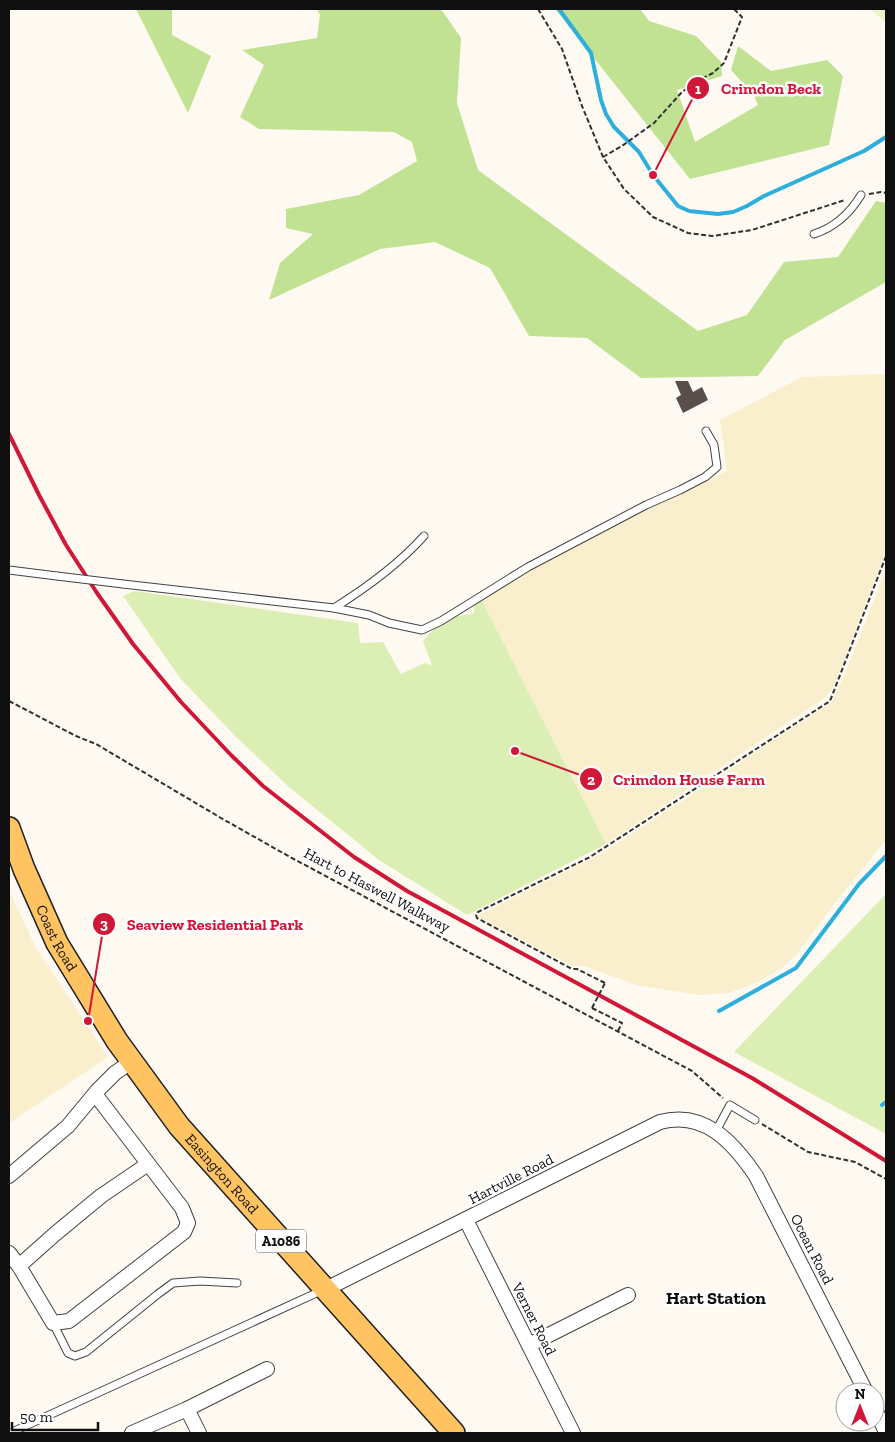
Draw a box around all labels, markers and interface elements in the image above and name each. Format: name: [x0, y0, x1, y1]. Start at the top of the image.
callout: Crimdon Beck: [686, 73, 831, 104]
text: Crimdon Beck: [721, 79, 821, 98]
text: 1: [695, 80, 701, 98]
callout: Crimdon House Farm: [578, 764, 775, 795]
text: Crimdon House Farm: [613, 770, 765, 789]
text: 2: [587, 771, 595, 789]
street label: Hart to Haswell Walkway: [301, 844, 454, 936]
street label: Coast Road: [32, 902, 82, 975]
callout: Seaview Residential Park: [91, 908, 313, 939]
text: 3: [100, 915, 108, 933]
text: Seaview Residential Park: [127, 915, 303, 934]
street label: Easington Road: [181, 1130, 263, 1218]
street label: Hartville Road: [466, 1150, 557, 1208]
street label: Ocean Road: [787, 1211, 838, 1288]
road number: A1086: [256, 1230, 306, 1252]
street label: Verner Road: [507, 1279, 560, 1359]
district label: Hart Station: [666, 1287, 766, 1309]
north arrow: [835, 1382, 885, 1432]
text: N: [855, 1386, 866, 1403]
scale bar: [12, 1400, 99, 1432]
text: 50 m: [20, 1408, 53, 1426]

